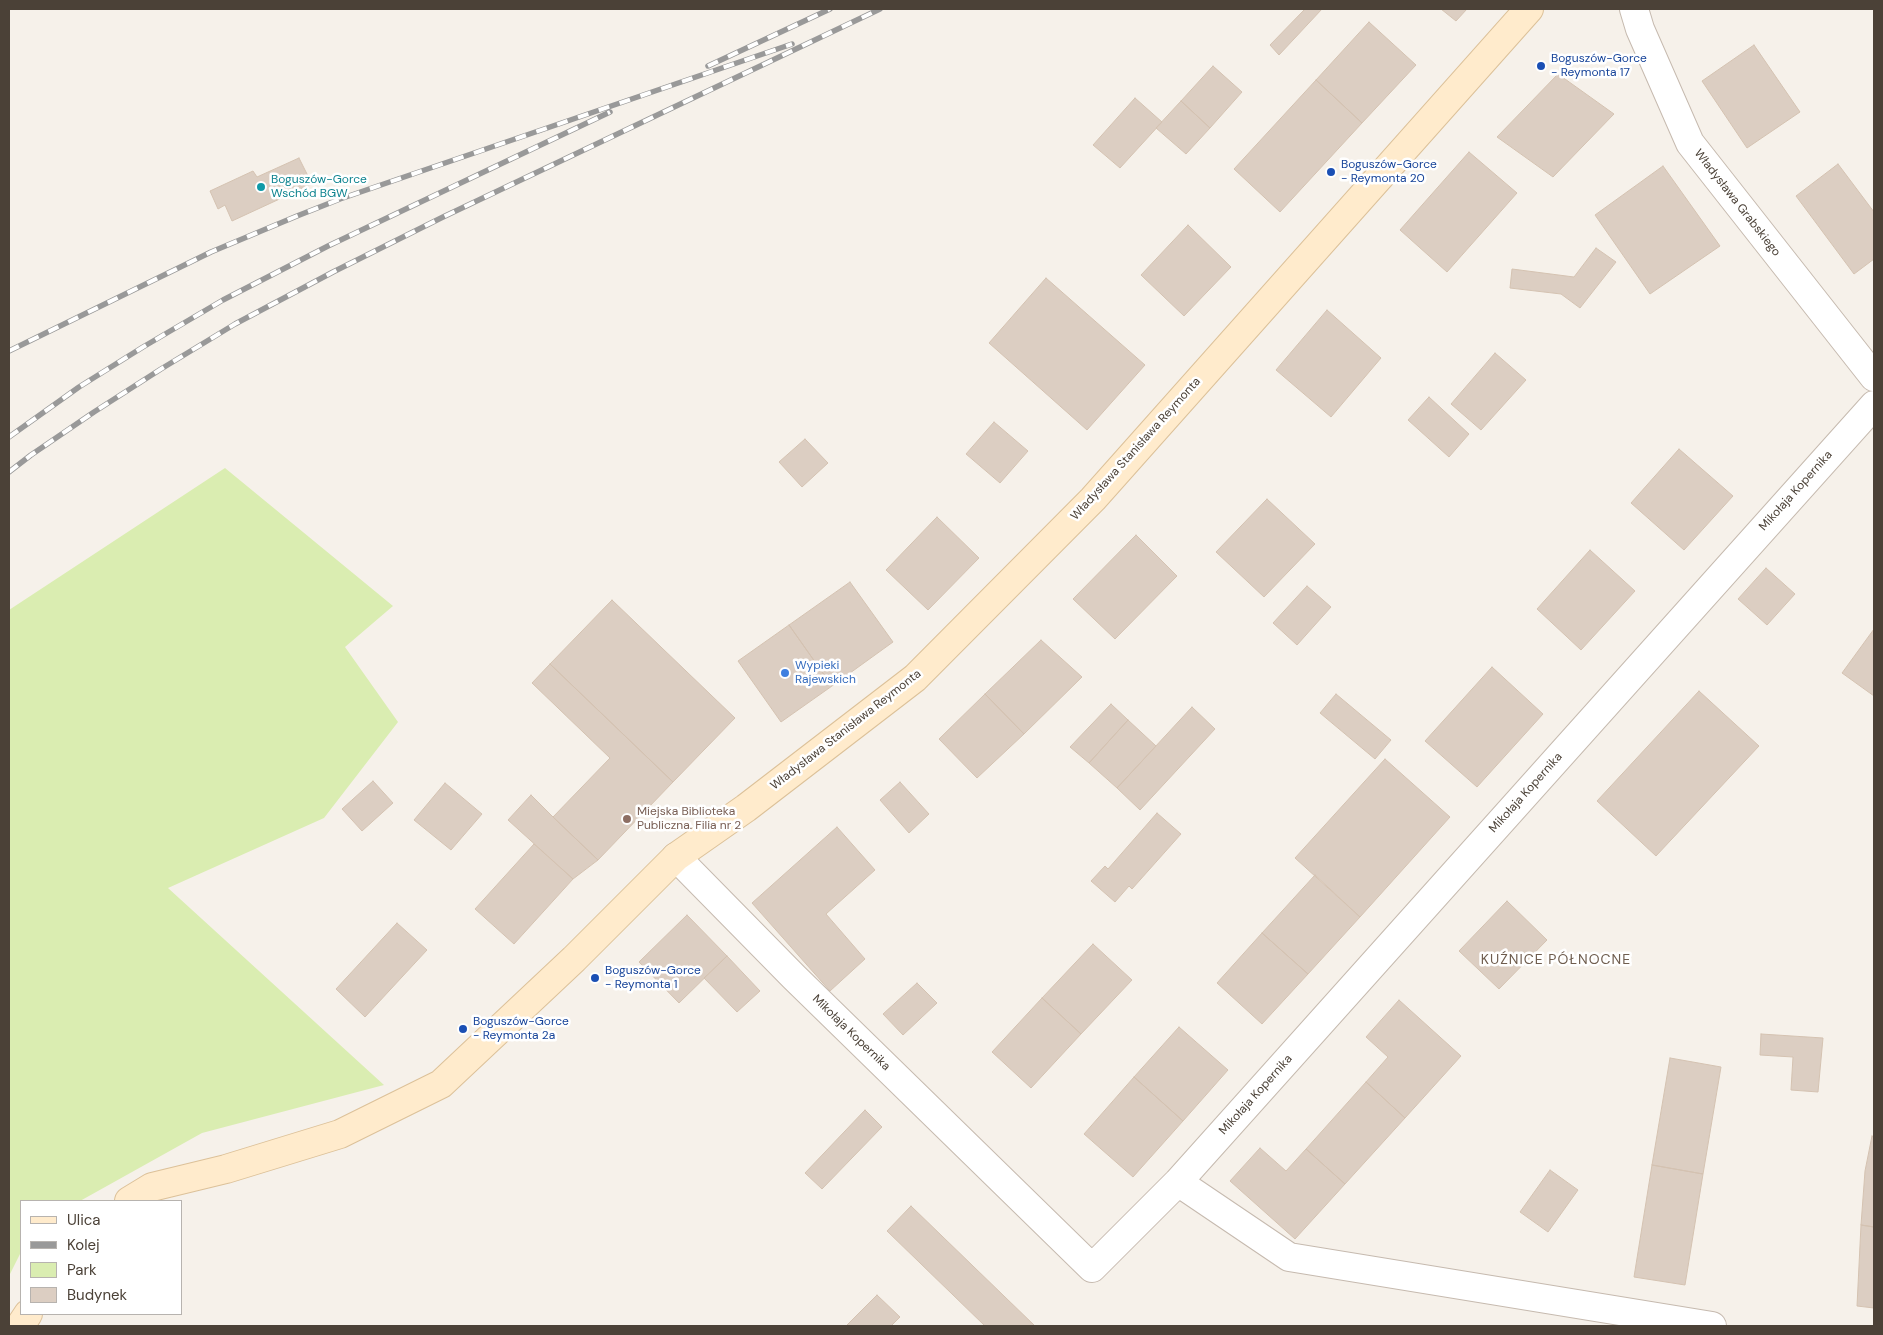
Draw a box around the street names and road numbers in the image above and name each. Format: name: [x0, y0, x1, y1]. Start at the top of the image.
street label: Władysława Grabskiego: [1691, 147, 1783, 259]
street label: Władysława Stanisława Reymonta: [1068, 375, 1204, 523]
street label: Mikołaja Kopernika: [1756, 448, 1836, 534]
street label: Władysława Stanisława Reymonta: [768, 667, 924, 793]
street label: Mikołaja Kopernika: [1486, 750, 1566, 836]
street label: Mikołaja Kopernika: [809, 992, 893, 1074]
street label: Mikołaja Kopernika: [1216, 1052, 1296, 1138]

